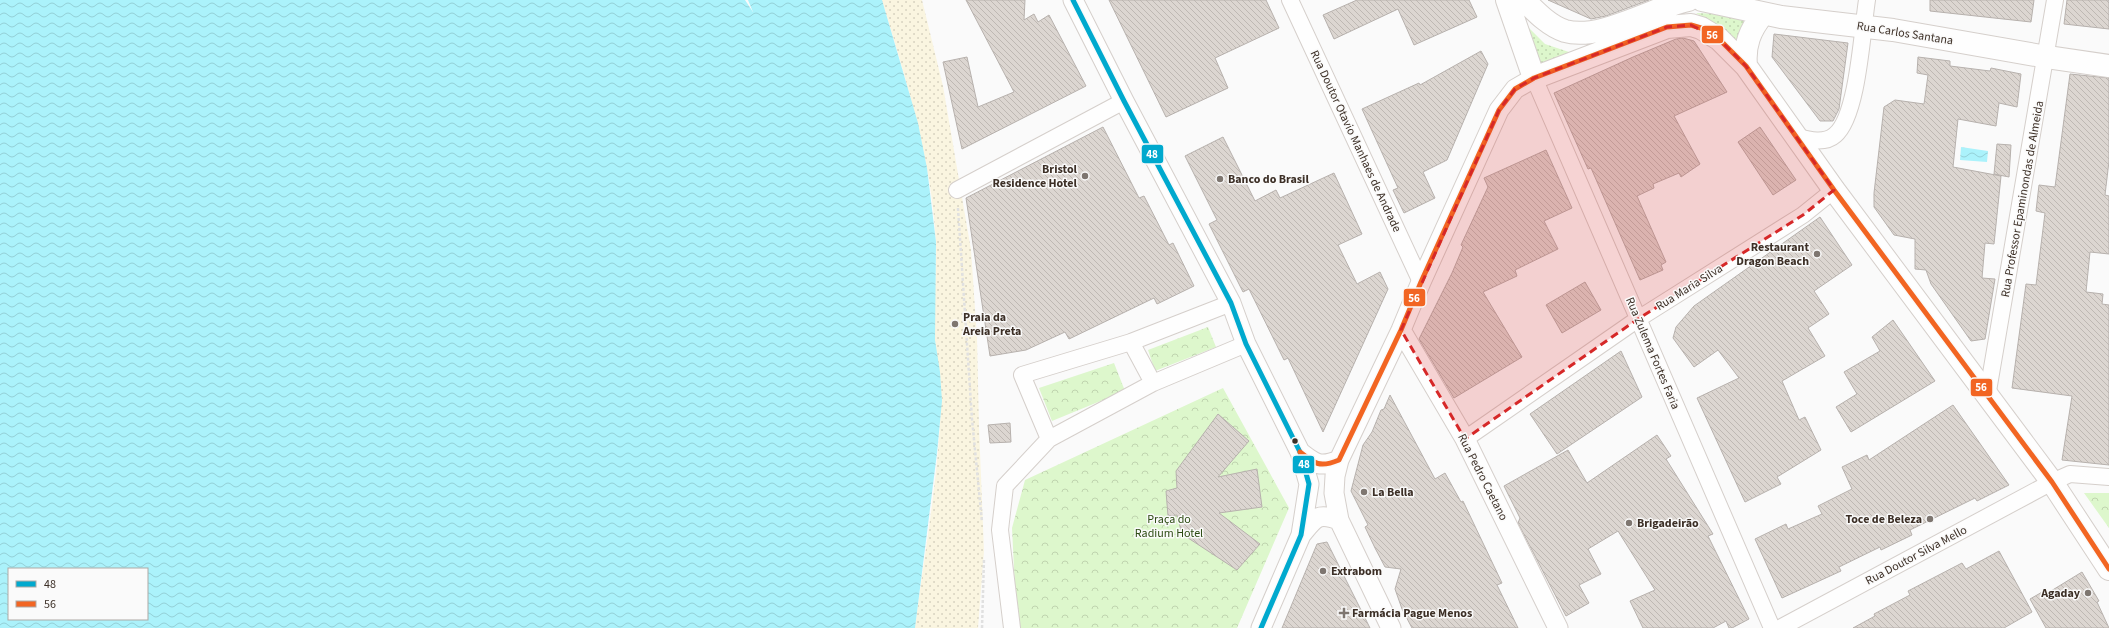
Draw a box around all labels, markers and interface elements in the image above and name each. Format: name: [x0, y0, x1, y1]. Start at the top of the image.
street label: Rua Carlos Santana: [1856, 17, 1954, 50]
line badge: 56: [1701, 25, 1724, 44]
text: 56: [1706, 28, 1718, 43]
street label: Rua Doutor Otavio Manhaes de Andrade: [1306, 47, 1405, 235]
street label: Rua Professor Epaminondas de Almeida: [1997, 99, 2048, 299]
line badge: 48: [1141, 144, 1164, 164]
text: 48: [1146, 147, 1158, 162]
place label: Bristol Residence Hotel: [993, 161, 1078, 192]
marker: Bristol Residence Hotel: [1080, 171, 1090, 181]
place label: Banco do Brasil: [1228, 171, 1309, 188]
marker: Banco do Brasil: [1215, 174, 1225, 184]
place label: Restaurant Dragon Beach: [1736, 239, 1809, 270]
marker: Restaurant Dragon Beach: [1812, 249, 1822, 259]
street label: Rua Maria Silva: [1653, 260, 1726, 315]
line badge: 56: [1403, 288, 1426, 307]
text: 56: [1408, 291, 1420, 306]
street label: Rua Zulema Fortes Faria: [1621, 294, 1684, 412]
place label: Praia da Areia Preta: [962, 309, 1021, 340]
marker: Praia da Areia Preta: [950, 319, 960, 329]
line badge: 56: [1970, 378, 1993, 397]
text: 56: [1975, 380, 1987, 395]
street label: Rua Pedro Caetano: [1453, 431, 1512, 524]
unlabelled marker: [1290, 436, 1300, 446]
line badge: 48: [1292, 455, 1315, 474]
text: 48: [1298, 457, 1310, 472]
place label: La Bella: [1372, 484, 1414, 501]
marker: La Bella: [1359, 487, 1369, 497]
park label: Praça do Radium Hotel: [1135, 511, 1203, 542]
place label: Toce de Beleza: [1845, 511, 1922, 528]
marker: Toce de Beleza: [1925, 514, 1935, 524]
place label: Brigadeirão: [1637, 515, 1699, 532]
marker: Brigadeirão: [1624, 518, 1634, 528]
street label: Rua Doutor Silva Mello: [1862, 521, 1970, 589]
place label: Extrabom: [1331, 563, 1382, 580]
marker: Extrabom: [1318, 566, 1328, 576]
legend: [8, 568, 148, 620]
text: 48: [44, 576, 56, 593]
place label: Agaday: [2040, 585, 2081, 602]
marker: Agaday: [2083, 588, 2093, 598]
text: 56: [44, 596, 56, 613]
place label: Farmácia Pague Menos: [1352, 605, 1472, 622]
marker: Farmácia Pague Menos: [1339, 608, 1349, 618]

